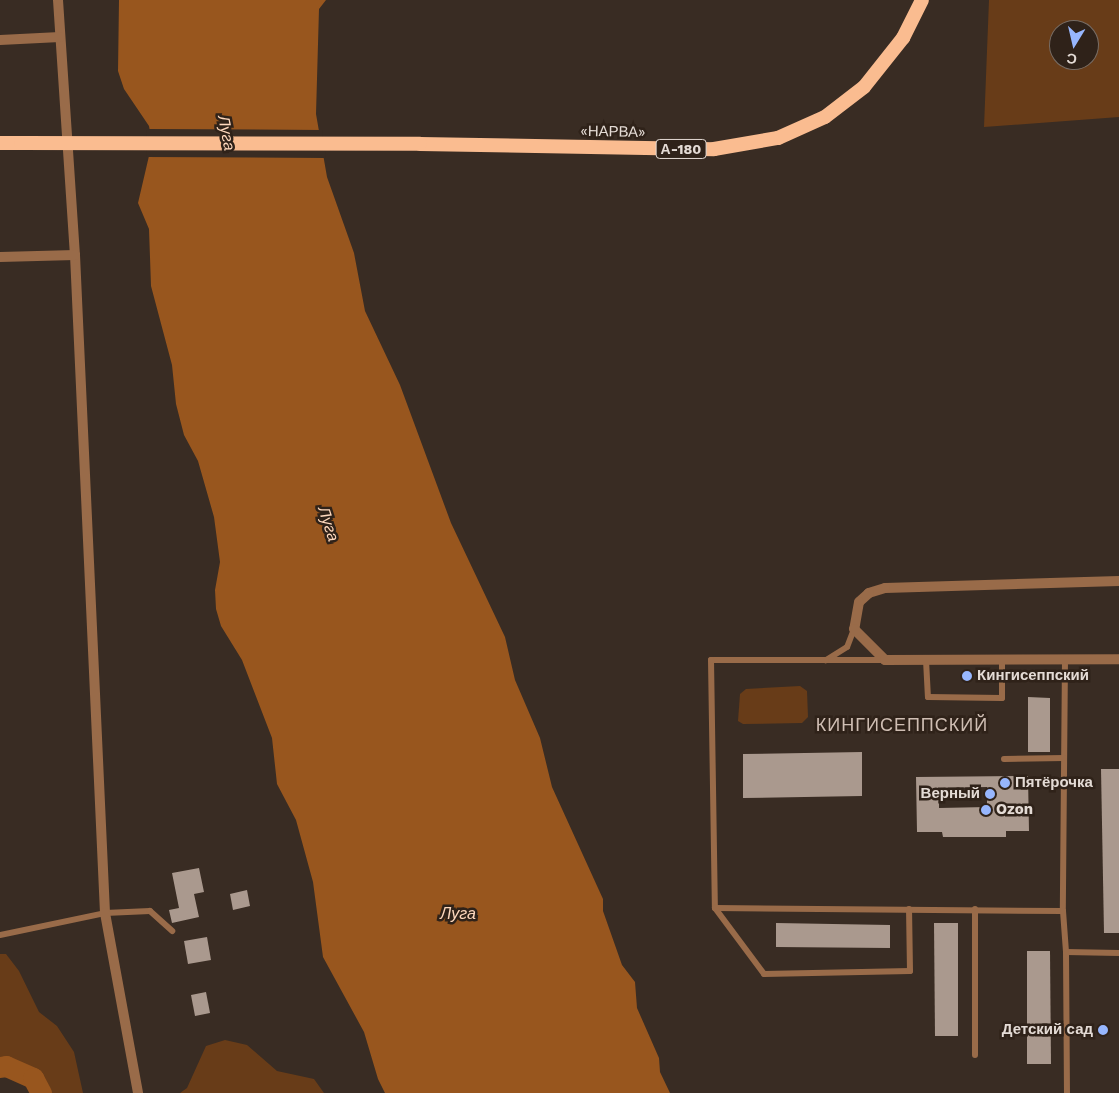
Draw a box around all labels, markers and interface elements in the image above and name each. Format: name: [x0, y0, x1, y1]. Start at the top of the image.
north arrow: [1049, 20, 1099, 70]
text: С: [1066, 50, 1078, 68]
water label: Луга: [213, 114, 239, 152]
street label: «НАРВА»: [580, 122, 646, 142]
road number: А-180: [655, 138, 707, 160]
water label: Луга: [313, 504, 343, 544]
place label: Кингисеппский: [977, 667, 1089, 685]
marker: Кингисеппский: [961, 670, 973, 682]
district label: КИНГИСЕППСКИЙ: [814, 714, 990, 736]
place label: Пятёрочка: [1015, 774, 1093, 792]
marker: Пятёрочка: [999, 777, 1011, 789]
place label: Верный: [921, 785, 980, 803]
marker: Верный: [984, 788, 996, 800]
place label: Ozon: [996, 801, 1033, 819]
marker: Ozon: [980, 804, 992, 816]
water label: Луга: [440, 904, 476, 924]
place label: Детский сад: [1002, 1021, 1093, 1039]
marker: Детский сад: [1097, 1024, 1109, 1036]

